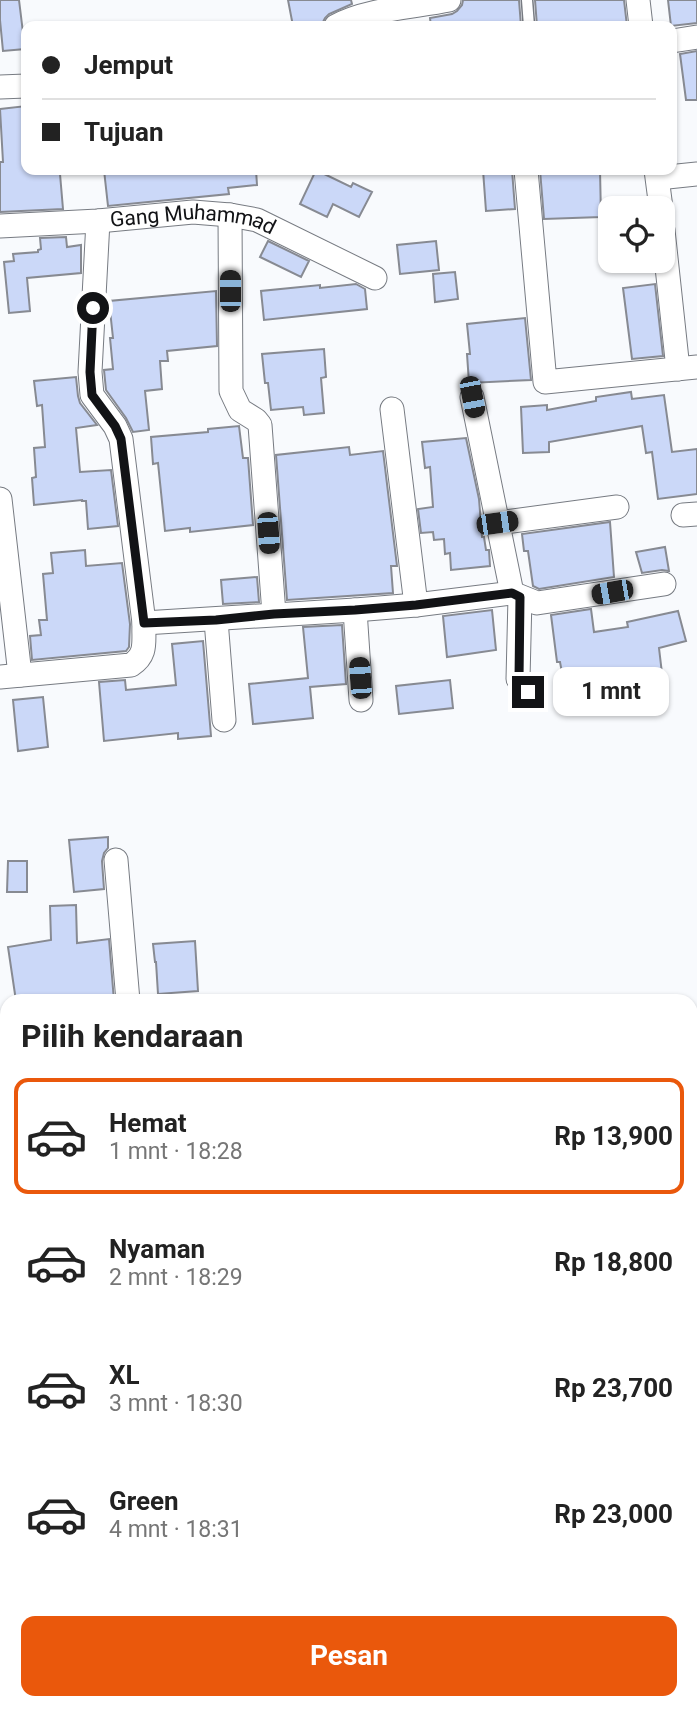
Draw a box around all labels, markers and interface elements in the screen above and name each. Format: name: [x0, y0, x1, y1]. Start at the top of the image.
text: Jemput: [84, 50, 173, 80]
text: Tujuan: [84, 117, 164, 147]
map controls: [598, 196, 675, 273]
button: locate: [598, 196, 675, 273]
street label: Gang Muhammad: [109, 200, 280, 239]
car: [220, 270, 241, 312]
route start: [77, 292, 109, 324]
car: [458, 374, 487, 420]
car: [475, 510, 520, 536]
car: [257, 511, 280, 555]
car: [590, 578, 635, 606]
car: [349, 656, 372, 700]
callout: 1 mnt: [552, 668, 668, 716]
route end: [512, 676, 544, 708]
text: 1 mnt: [581, 678, 641, 705]
text: Pilih kendaraan: [21, 1017, 243, 1055]
icon: car: [25, 1105, 88, 1168]
text: Hemat: [109, 1108, 187, 1138]
text: Rp 13,900: [554, 1121, 673, 1151]
text: 1 mnt · 18:28: [109, 1138, 243, 1165]
icon: car: [25, 1231, 88, 1294]
text: Nyaman: [109, 1234, 205, 1264]
text: Rp 18,800: [554, 1247, 673, 1277]
text: 2 mnt · 18:29: [109, 1264, 243, 1291]
icon: car: [25, 1357, 88, 1420]
text: XL: [109, 1360, 140, 1390]
text: Rp 23,700: [554, 1373, 673, 1403]
text: 3 mnt · 18:30: [109, 1390, 243, 1417]
icon: car: [25, 1483, 88, 1546]
text: Green: [109, 1486, 179, 1516]
text: Rp 23,000: [554, 1499, 673, 1529]
text: 4 mnt · 18:31: [109, 1516, 243, 1543]
button: Pesan: [21, 1616, 677, 1696]

